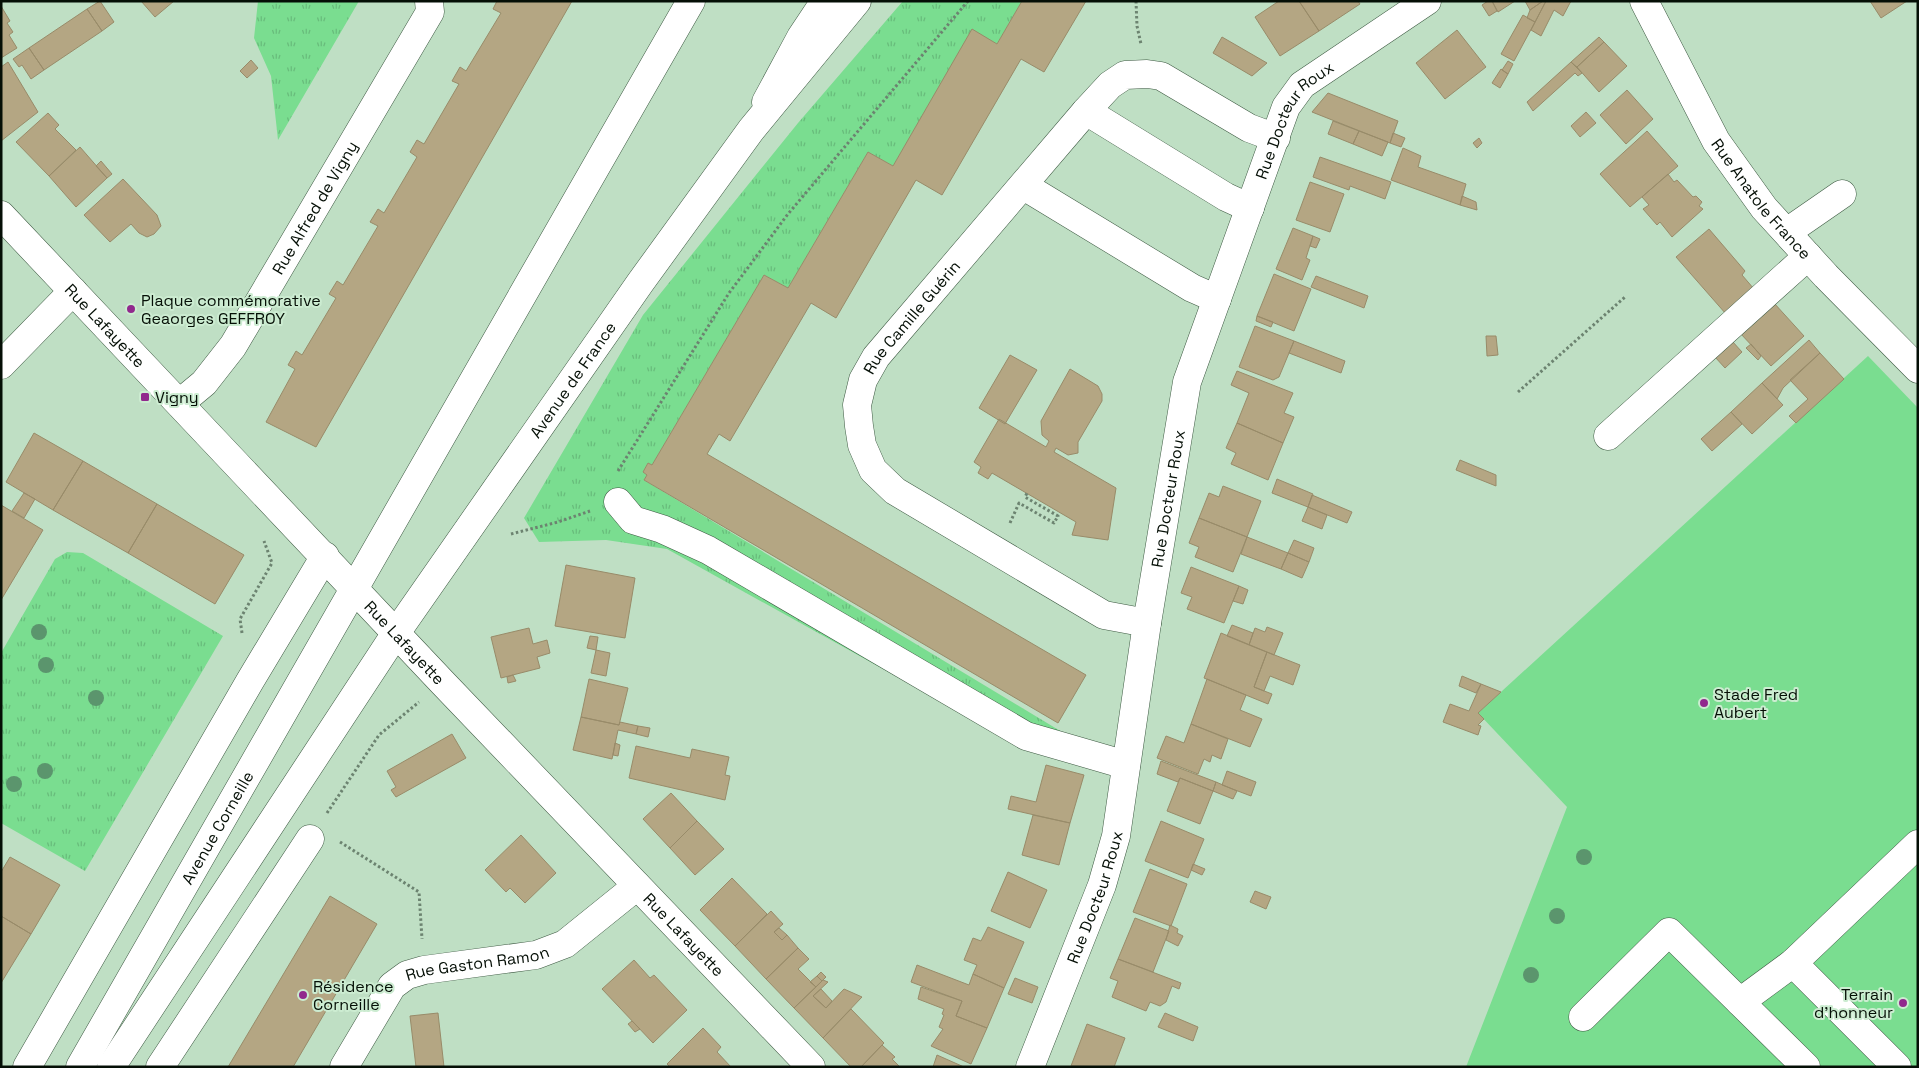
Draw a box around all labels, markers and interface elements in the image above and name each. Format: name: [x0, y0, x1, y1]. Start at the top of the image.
street label: Rue Docteur Roux: [1250, 56, 1338, 182]
street label: Rue Anatole France: [1707, 134, 1816, 264]
street label: Rue Alfred de Vigny: [267, 137, 362, 278]
street label: Rue Camille Guérin: [858, 256, 964, 378]
street label: Rue Lafayette: [61, 279, 150, 372]
place label: Plaque commémorative Geaorges GEFFROY: [141, 290, 321, 329]
marker: Plaque commémorative Geaorges GEFFROY: [125, 303, 137, 315]
street label: Avenue de France: [525, 317, 620, 442]
place label: Vigny: [155, 387, 199, 408]
marker: Vigny: [139, 391, 151, 403]
street label: Rue Docteur Roux: [1146, 428, 1189, 569]
street label: Rue Lafayette: [360, 596, 450, 689]
place label: Stade Fred Aubert: [1714, 684, 1798, 723]
marker: Stade Fred Aubert: [1698, 697, 1710, 709]
street label: Avenue Corneille: [176, 767, 258, 888]
street label: Rue Docteur Roux: [1062, 830, 1127, 966]
street label: Rue Lafayette: [639, 888, 729, 981]
street label: Rue Gaston Ramon: [403, 941, 552, 985]
place label: Résidence Corneille: [313, 976, 394, 1015]
place label: Terrain d'honneur: [1814, 984, 1893, 1023]
marker: Résidence Corneille: [297, 989, 309, 1001]
marker: Terrain d'honneur: [1897, 997, 1909, 1009]

